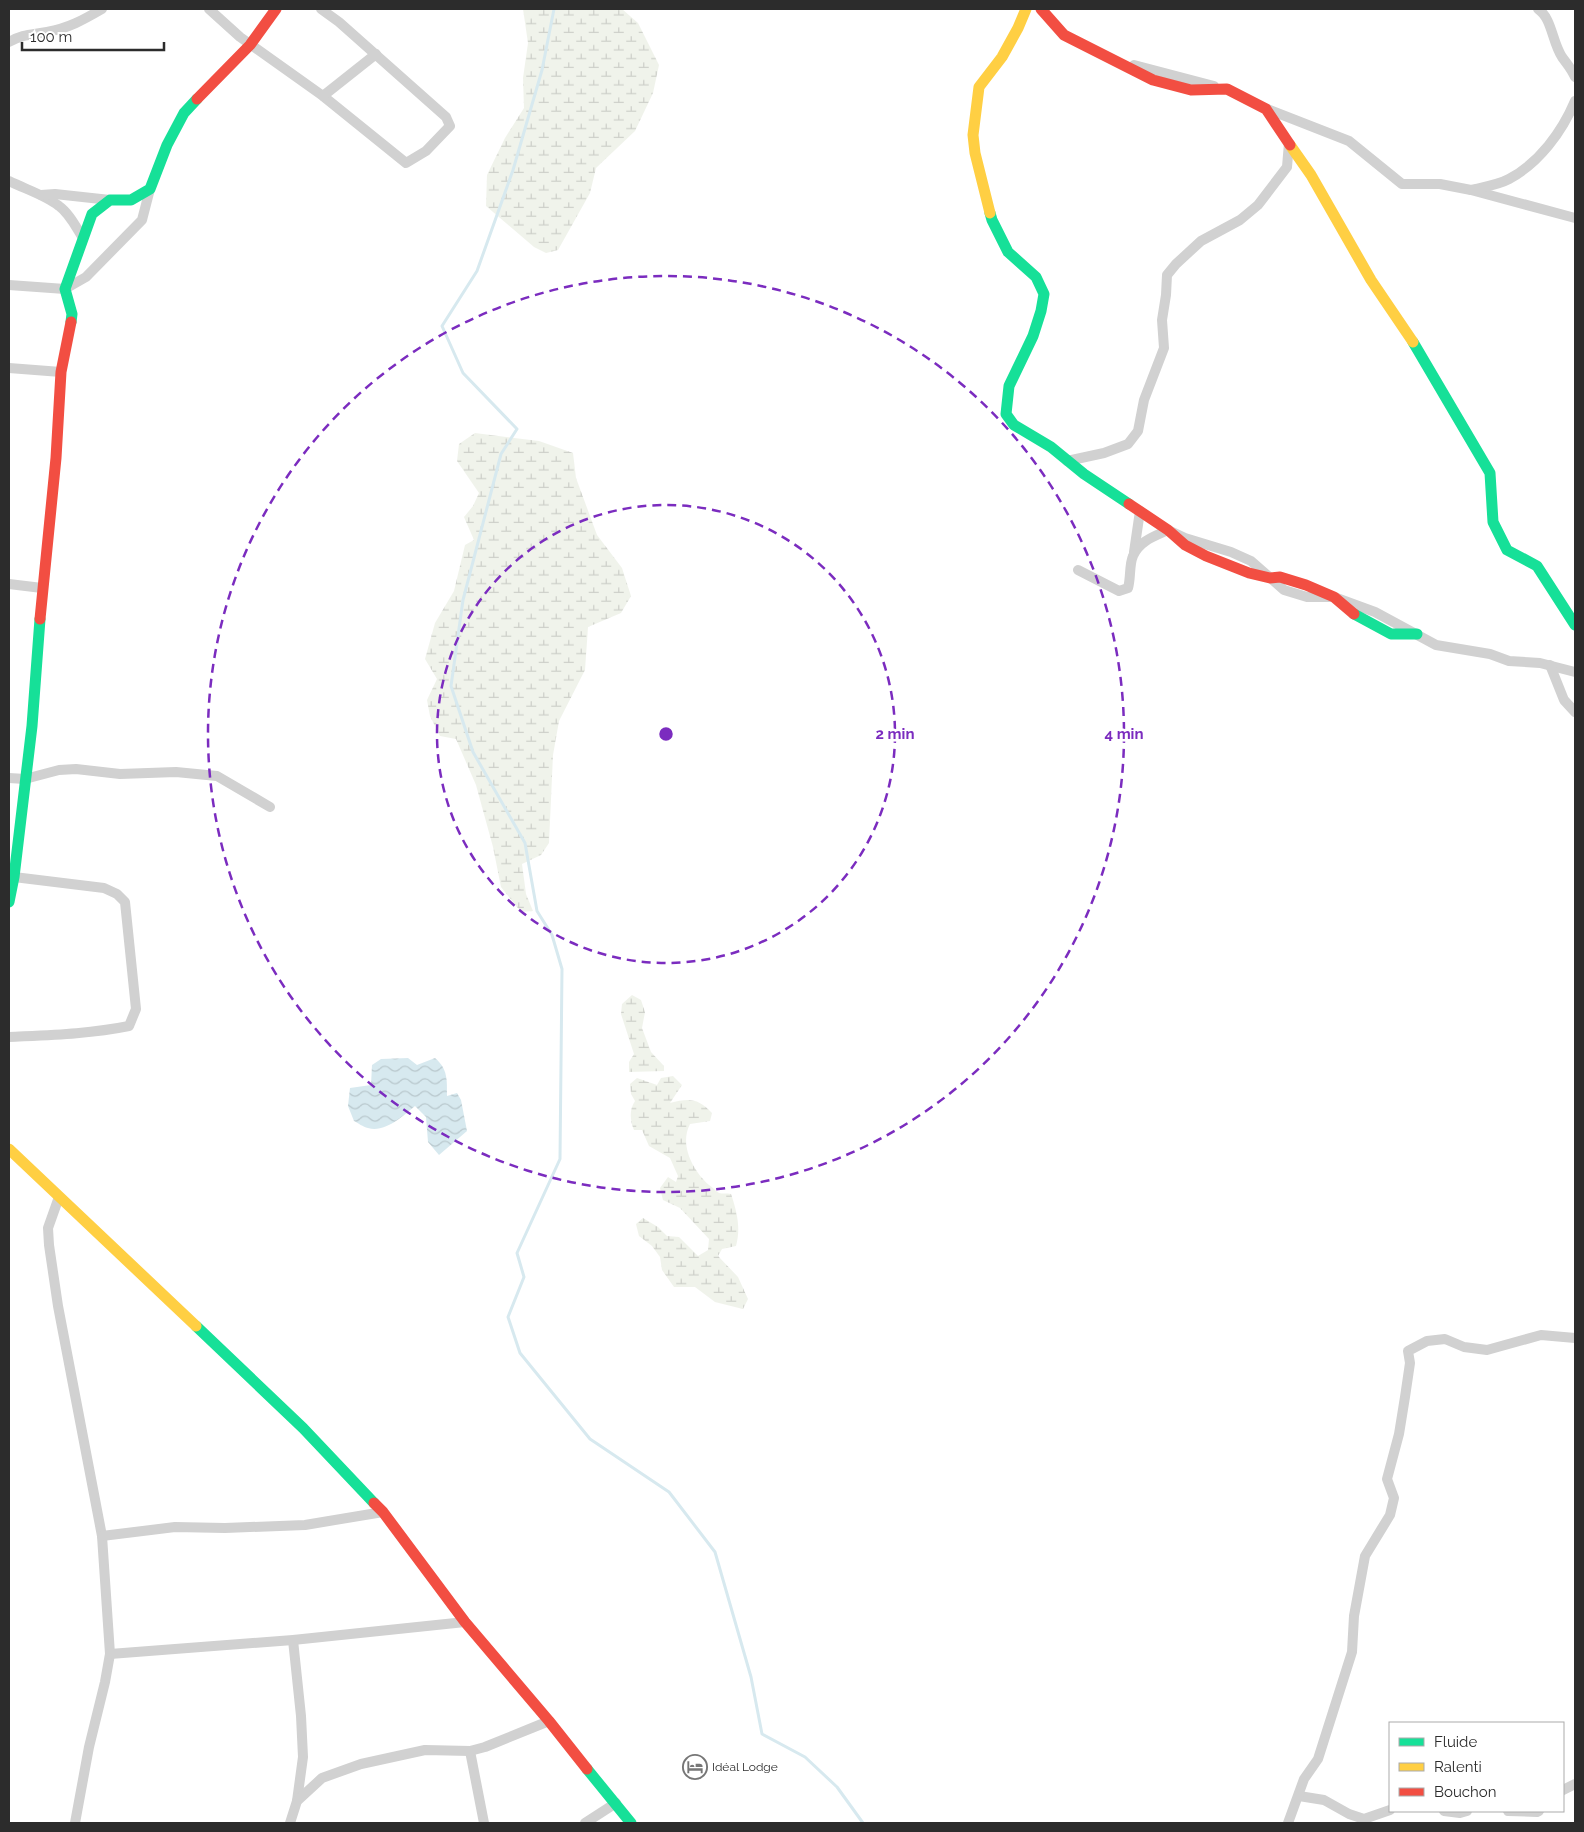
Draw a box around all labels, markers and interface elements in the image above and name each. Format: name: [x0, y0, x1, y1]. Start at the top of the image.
scale bar: [22, 20, 165, 52]
text: 100 m: [30, 28, 72, 46]
centre of rings: [657, 725, 675, 743]
text: 2 min: [876, 725, 914, 743]
text: 4 min: [1104, 725, 1144, 743]
legend: [1389, 1722, 1564, 1812]
text: Fluide: [1434, 1733, 1477, 1751]
hotel icon: Idéal Lodge: [682, 1754, 708, 1780]
text: Ralenti: [1434, 1758, 1482, 1776]
place label: Idéal Lodge: [712, 1760, 778, 1774]
text: Bouchon: [1434, 1783, 1496, 1801]

